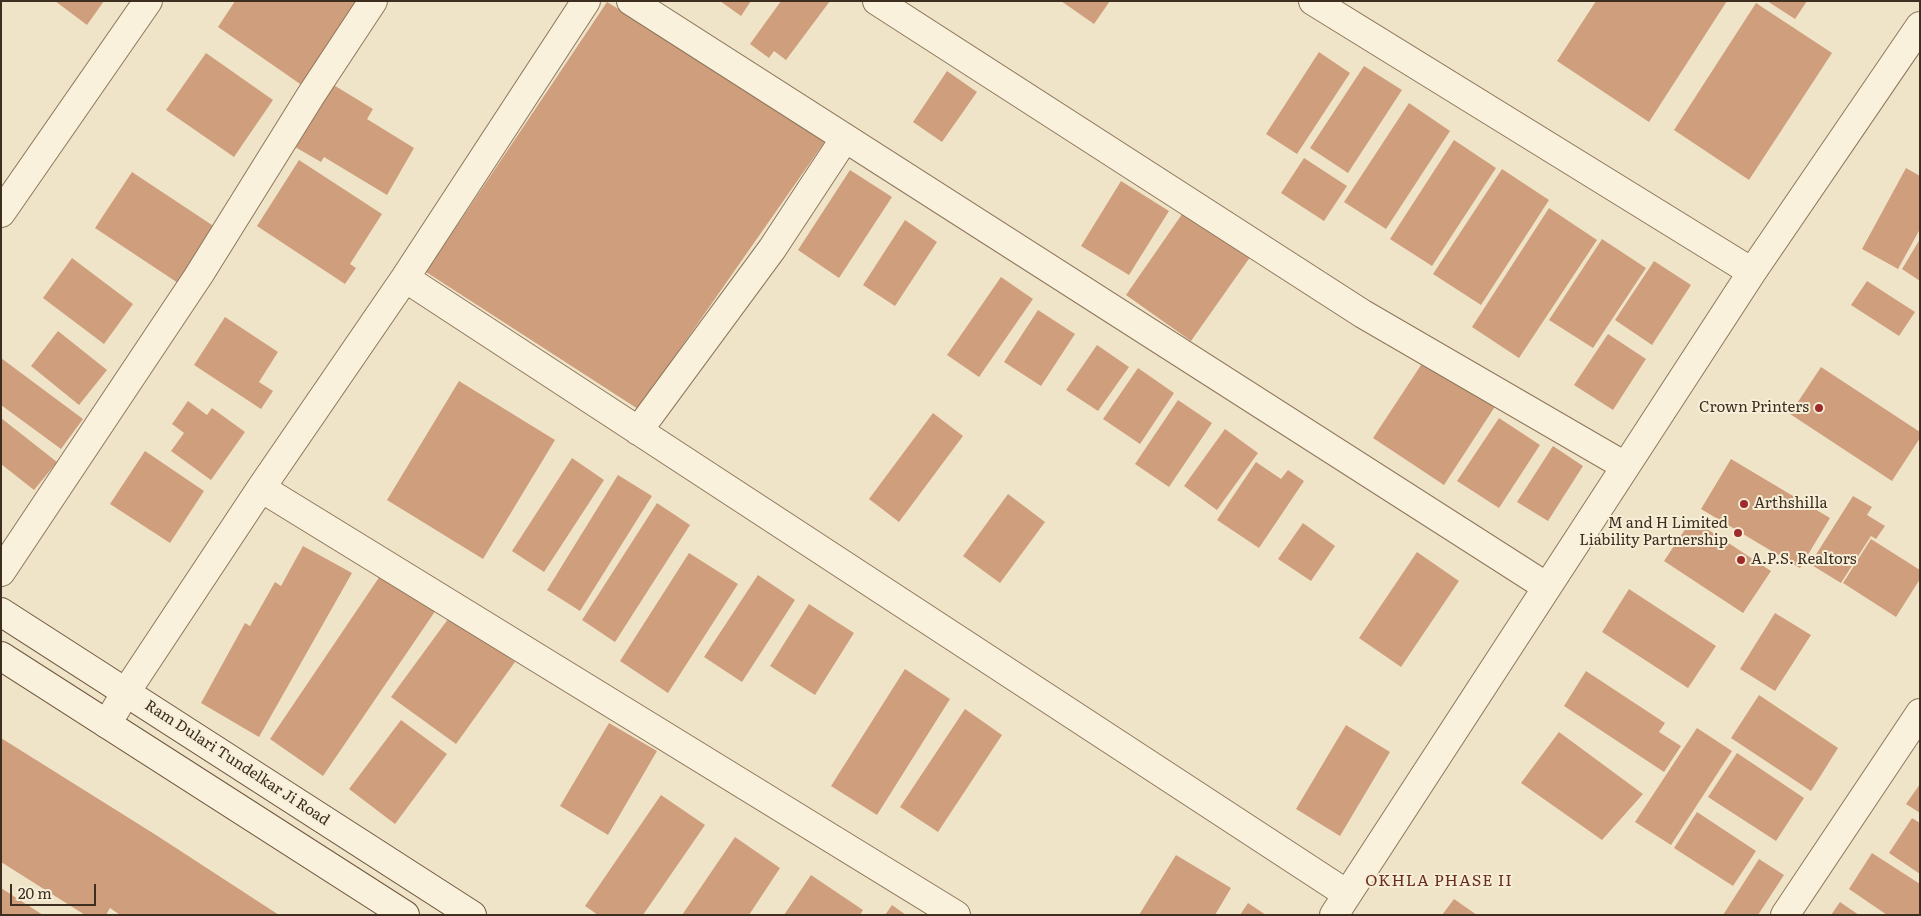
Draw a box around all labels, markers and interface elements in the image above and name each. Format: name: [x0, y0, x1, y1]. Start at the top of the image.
place label: Crown Printers: [1699, 399, 1809, 417]
marker: Crown Printers: [1813, 402, 1825, 414]
place label: Arthshilla: [1754, 495, 1827, 513]
marker: Arthshilla: [1738, 498, 1750, 510]
place label: M and H Limited Liability Partnership: [1579, 515, 1728, 550]
marker: M and H Limited Liability Partnership: [1732, 527, 1744, 539]
place label: A.P.S. Realtors: [1751, 551, 1857, 569]
marker: A.P.S. Realtors: [1735, 554, 1747, 566]
street label: Ram Dulari Tundelkar Ji Road: [141, 696, 333, 830]
district label: OKHLA PHASE II: [1363, 871, 1515, 891]
scale bar: [12, 874, 99, 906]
text: 20 m: [18, 881, 52, 904]

